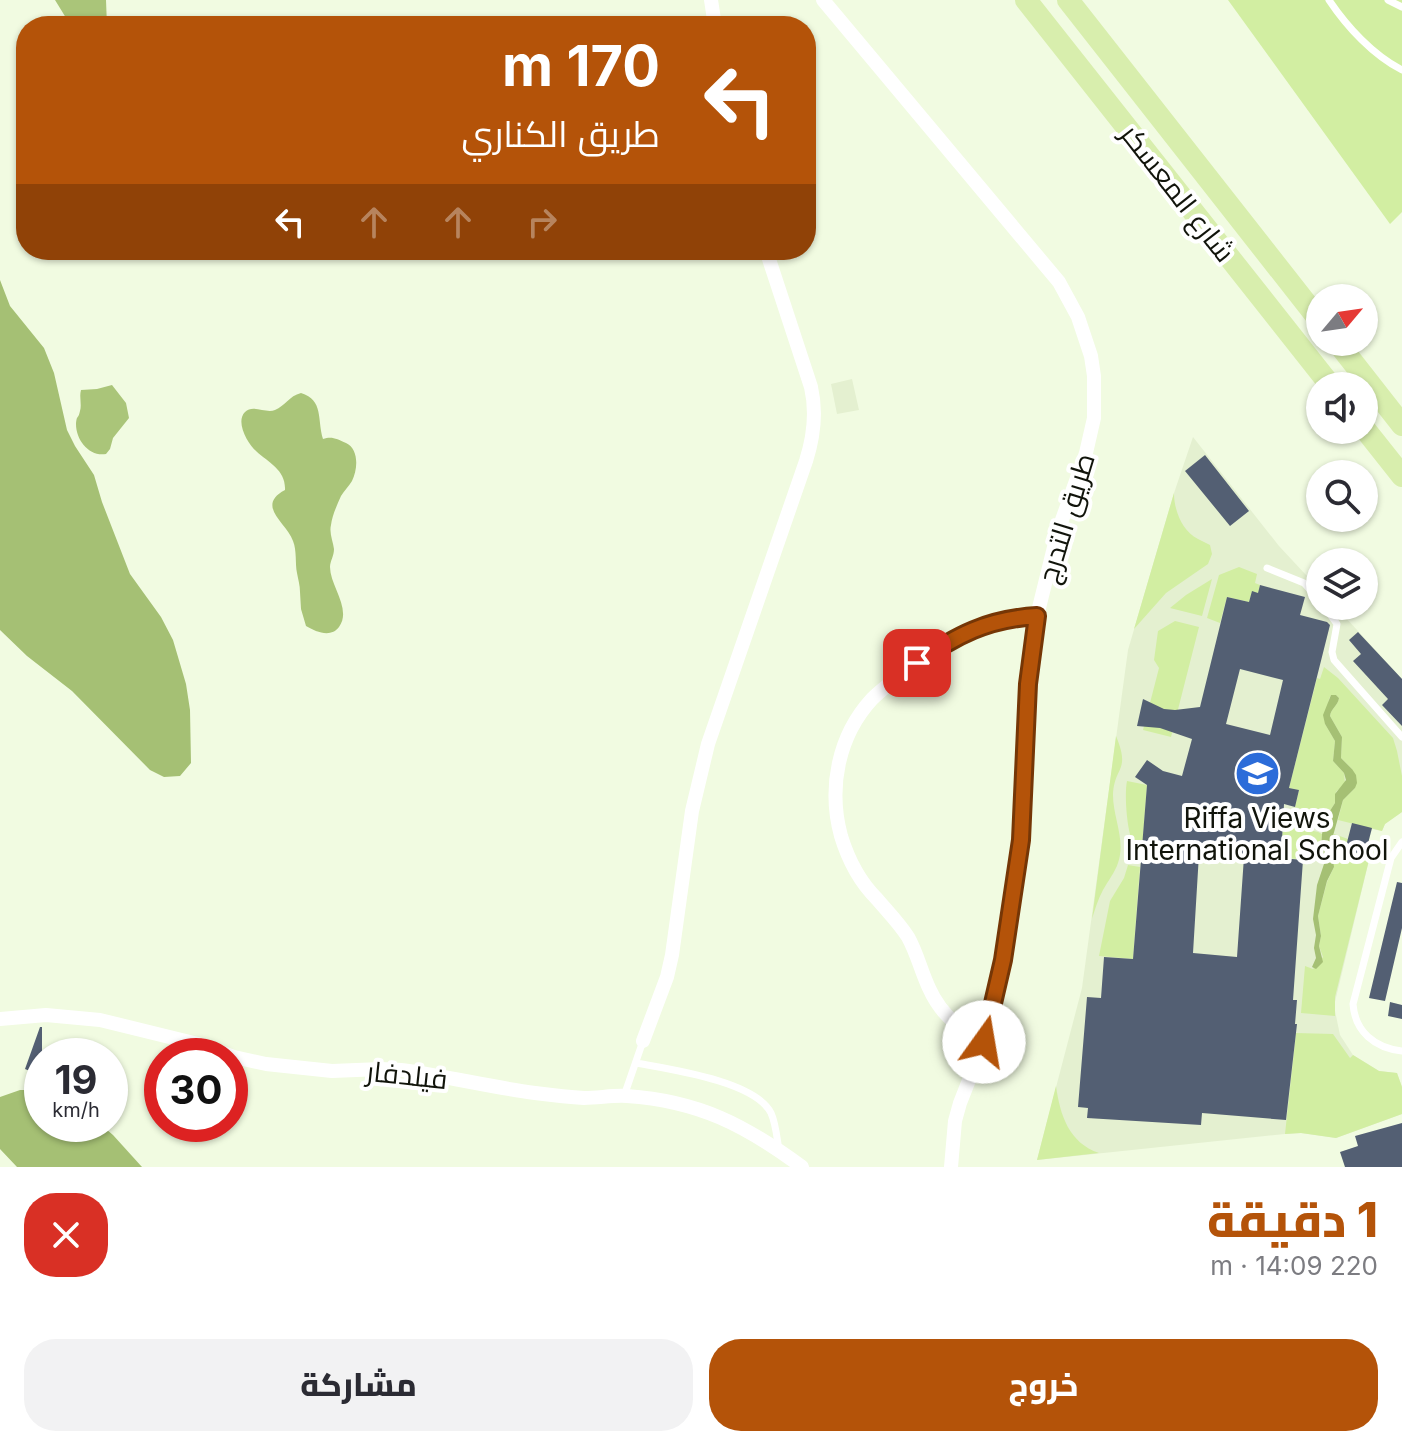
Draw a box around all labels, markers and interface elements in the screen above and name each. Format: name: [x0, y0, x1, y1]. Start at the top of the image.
text: 170 m: [502, 32, 660, 100]
icon: left: [688, 48, 792, 152]
text: طريق الكناري: [461, 112, 660, 156]
street label: شارع المعسكر: [1111, 116, 1242, 270]
icon: left: [268, 200, 312, 244]
icon: ahead: [352, 200, 396, 244]
icon: ahead: [436, 200, 480, 244]
icon: right: [520, 200, 564, 244]
north arrow: [1306, 284, 1378, 356]
map controls: [1306, 284, 1378, 620]
button: sound: [1306, 372, 1378, 444]
street label: طريق التدرج: [1030, 449, 1104, 588]
button: search: [1306, 460, 1378, 532]
button: layers: [1306, 548, 1378, 620]
pin: [883, 629, 951, 697]
icon: arrive: [895, 641, 939, 685]
school or university icon: Riffa Views International School: [1233, 750, 1281, 798]
place label: Riffa Views International School: [1125, 801, 1389, 867]
position arrow: [942, 1000, 1026, 1084]
speed limit sign: 30: [144, 1038, 248, 1142]
street label: فيلدفار: [363, 1054, 449, 1096]
text: 19: [54, 1055, 98, 1104]
text: km/h: [52, 1098, 100, 1122]
text: 1 دقيقة: [1207, 1190, 1378, 1249]
button: close: [24, 1193, 108, 1277]
text: 220 m · 14:09: [1210, 1250, 1378, 1281]
button: مشاركة: [24, 1339, 693, 1431]
button: خروج: [709, 1339, 1378, 1431]

